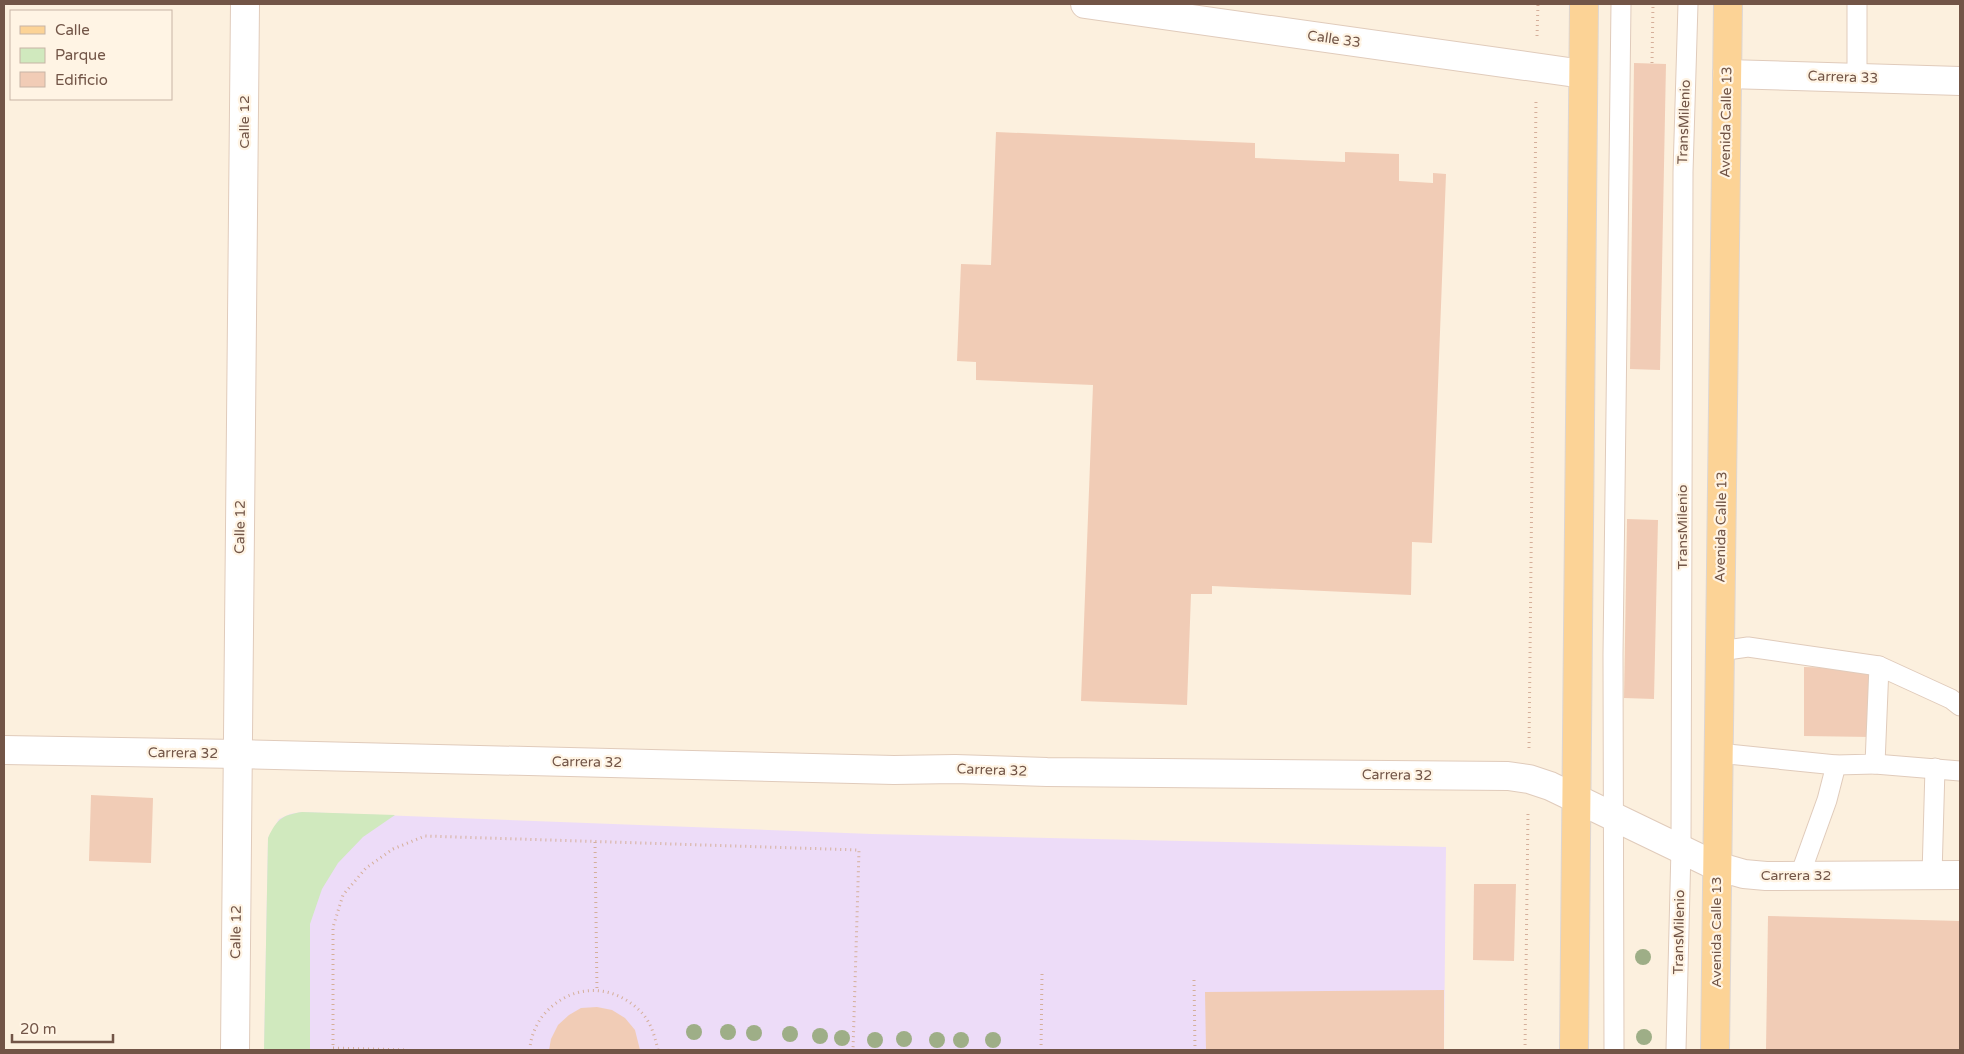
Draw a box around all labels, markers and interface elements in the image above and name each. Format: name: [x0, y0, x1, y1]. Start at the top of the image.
legend: [10, 10, 172, 100]
text: Calle: [55, 21, 90, 39]
street label: Calle 33: [1306, 27, 1362, 51]
text: Parque: [55, 46, 106, 64]
street label: Avenida Calle 13: [1717, 66, 1735, 178]
street label: Carrera 33: [1807, 67, 1879, 87]
text: Edificio: [55, 71, 108, 89]
street label: TransMilenio: [1674, 79, 1694, 165]
street label: Calle 12: [236, 95, 253, 149]
street label: Avenida Calle 13: [1712, 471, 1730, 583]
street label: TransMilenio: [1674, 485, 1691, 569]
street label: Calle 12: [231, 500, 249, 554]
street label: Carrera 32: [148, 744, 218, 762]
street label: Carrera 32: [552, 753, 622, 771]
street label: Carrera 32: [956, 760, 1028, 780]
street label: Carrera 32: [1362, 766, 1432, 784]
street label: Carrera 32: [1761, 867, 1831, 884]
street label: Avenida Calle 13: [1708, 876, 1725, 988]
street label: TransMilenio: [1670, 889, 1688, 975]
street label: Calle 12: [227, 905, 245, 959]
scale bar: [12, 1012, 114, 1044]
text: 20 m: [20, 1020, 57, 1038]

